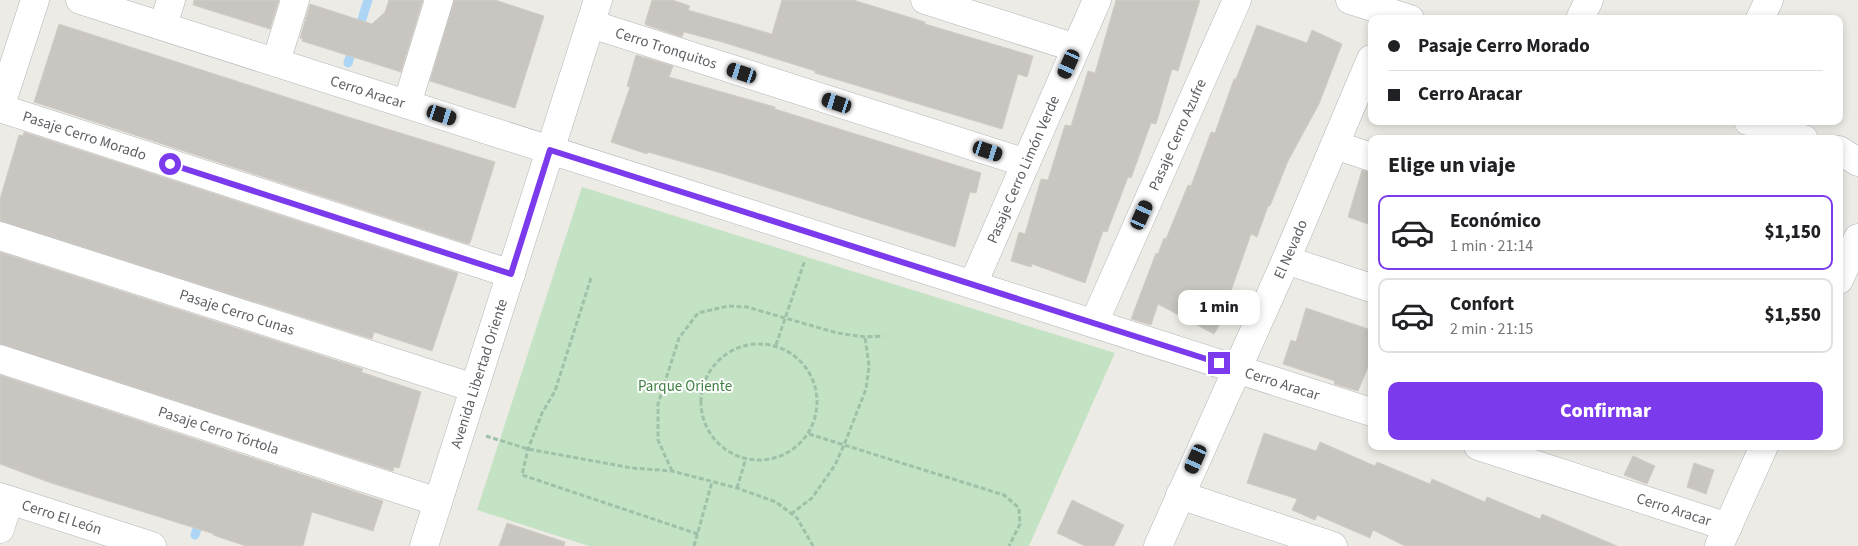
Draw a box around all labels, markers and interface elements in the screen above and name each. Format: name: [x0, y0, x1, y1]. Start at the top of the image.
street label: Cerro Tronquitos: [613, 22, 720, 74]
text: Pasaje Cerro Morado: [1418, 33, 1590, 60]
car: [1056, 47, 1081, 81]
car: [725, 61, 758, 85]
street label: Cerro Aracar: [328, 70, 409, 114]
street label: Pasaje Cerro Azufre: [1143, 75, 1211, 194]
text: Cerro Aracar: [1418, 81, 1522, 108]
car: [820, 91, 853, 115]
street label: Pasaje Cerro Limón Verde: [981, 92, 1065, 247]
car: [425, 103, 458, 127]
street label: Pasaje Cerro Morado: [20, 106, 149, 165]
car: [971, 139, 1004, 163]
text: Elige un viaje: [1388, 149, 1516, 181]
route start: [159, 153, 181, 175]
car: [1129, 198, 1154, 232]
text: Económico: [1450, 208, 1541, 235]
icon: car: [1390, 210, 1435, 255]
street label: El Nevado: [1268, 216, 1312, 282]
text: $1,150: [1764, 219, 1821, 246]
text: 1 min · 21:14: [1450, 235, 1533, 257]
street label: Pasaje Cerro Cunas: [177, 284, 297, 340]
callout: 1 min: [1178, 290, 1260, 326]
text: Confort: [1450, 291, 1514, 318]
icon: car: [1390, 293, 1435, 338]
street label: Avenida Libertad Oriente: [445, 296, 513, 451]
text: 1 min: [1199, 296, 1239, 318]
text: $1,550: [1764, 302, 1821, 329]
text: 2 min · 21:15: [1450, 318, 1533, 340]
route end: [1208, 352, 1230, 374]
street label: Cerro Aracar: [1242, 362, 1323, 406]
park label: Parque Oriente: [638, 376, 732, 397]
button: Confirmar: [1388, 382, 1823, 440]
street label: Pasaje Cerro Tórtola: [156, 401, 282, 460]
car: [1183, 442, 1208, 476]
street label: Cerro Aracar: [1634, 488, 1715, 532]
street label: Cerro El León: [19, 494, 105, 540]

